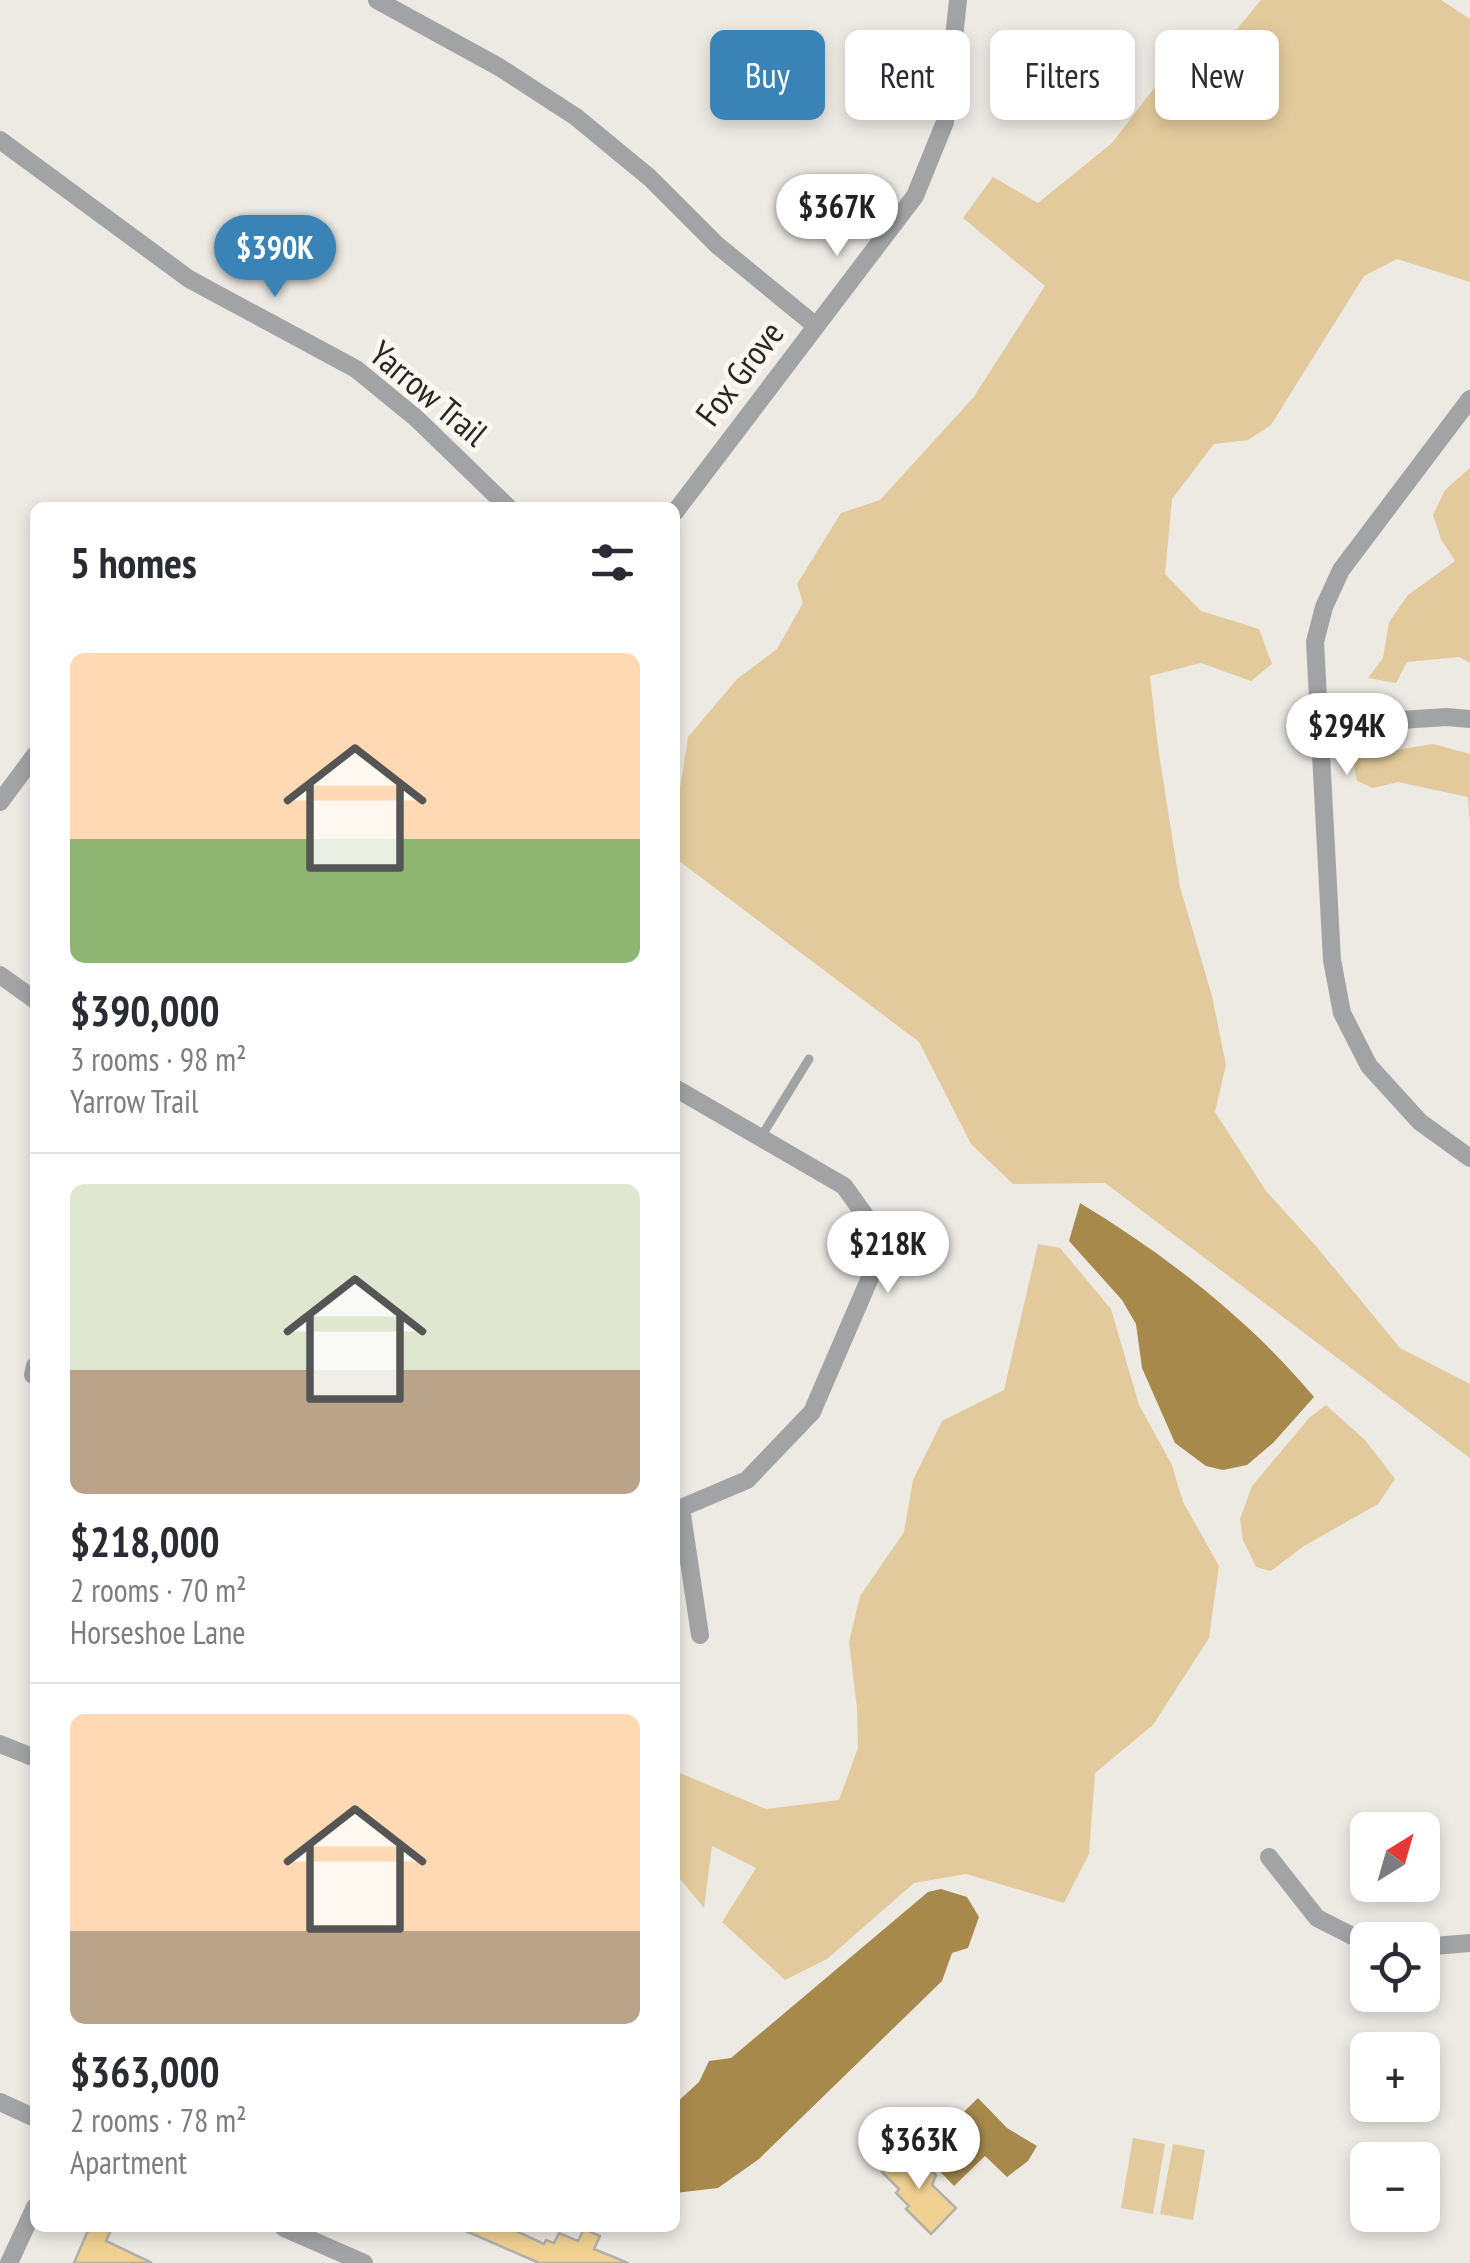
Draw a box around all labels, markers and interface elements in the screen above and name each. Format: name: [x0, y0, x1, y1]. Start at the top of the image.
chip: Buy: [710, 30, 825, 120]
chip: Rent: [845, 30, 970, 120]
chip: Filters: [990, 30, 1135, 120]
chip: New: [1155, 30, 1279, 120]
pin: $367K: [767, 174, 907, 259]
text: $367K: [798, 185, 876, 227]
pin: $390K: [205, 215, 345, 300]
text: $390K: [236, 226, 314, 268]
street label: Fox Grove: [685, 311, 793, 435]
street label: Yarrow Trail: [360, 330, 498, 456]
text: 5 homes: [70, 535, 197, 590]
icon: filters: [585, 535, 640, 590]
pin: $294K: [1277, 693, 1417, 778]
text: $294K: [1308, 704, 1386, 746]
icon: home: [265, 718, 445, 898]
text: $390,000: [70, 983, 220, 1038]
text: 3 rooms · 98 m²: [70, 1038, 247, 1080]
text: Yarrow Trail: [70, 1080, 198, 1122]
pin: $218K: [818, 1211, 958, 1296]
text: $218K: [849, 1222, 927, 1264]
icon: home: [265, 1249, 445, 1429]
text: $218,000: [70, 1514, 220, 1569]
text: 2 rooms · 70 m²: [70, 1569, 247, 1611]
text: Horseshoe Lane: [70, 1611, 245, 1653]
icon: home: [265, 1779, 445, 1959]
north arrow: [1350, 1812, 1440, 1902]
map controls: [1350, 1812, 1440, 2232]
button: locate: [1350, 1922, 1440, 2012]
button: +: [1350, 2032, 1440, 2122]
text: $363,000: [70, 2044, 220, 2099]
text: 2 rooms · 78 m²: [70, 2099, 247, 2141]
pin: $363K: [849, 2107, 989, 2192]
text: $363K: [880, 2118, 958, 2160]
text: Apartment: [70, 2141, 187, 2183]
button: −: [1350, 2142, 1440, 2232]

